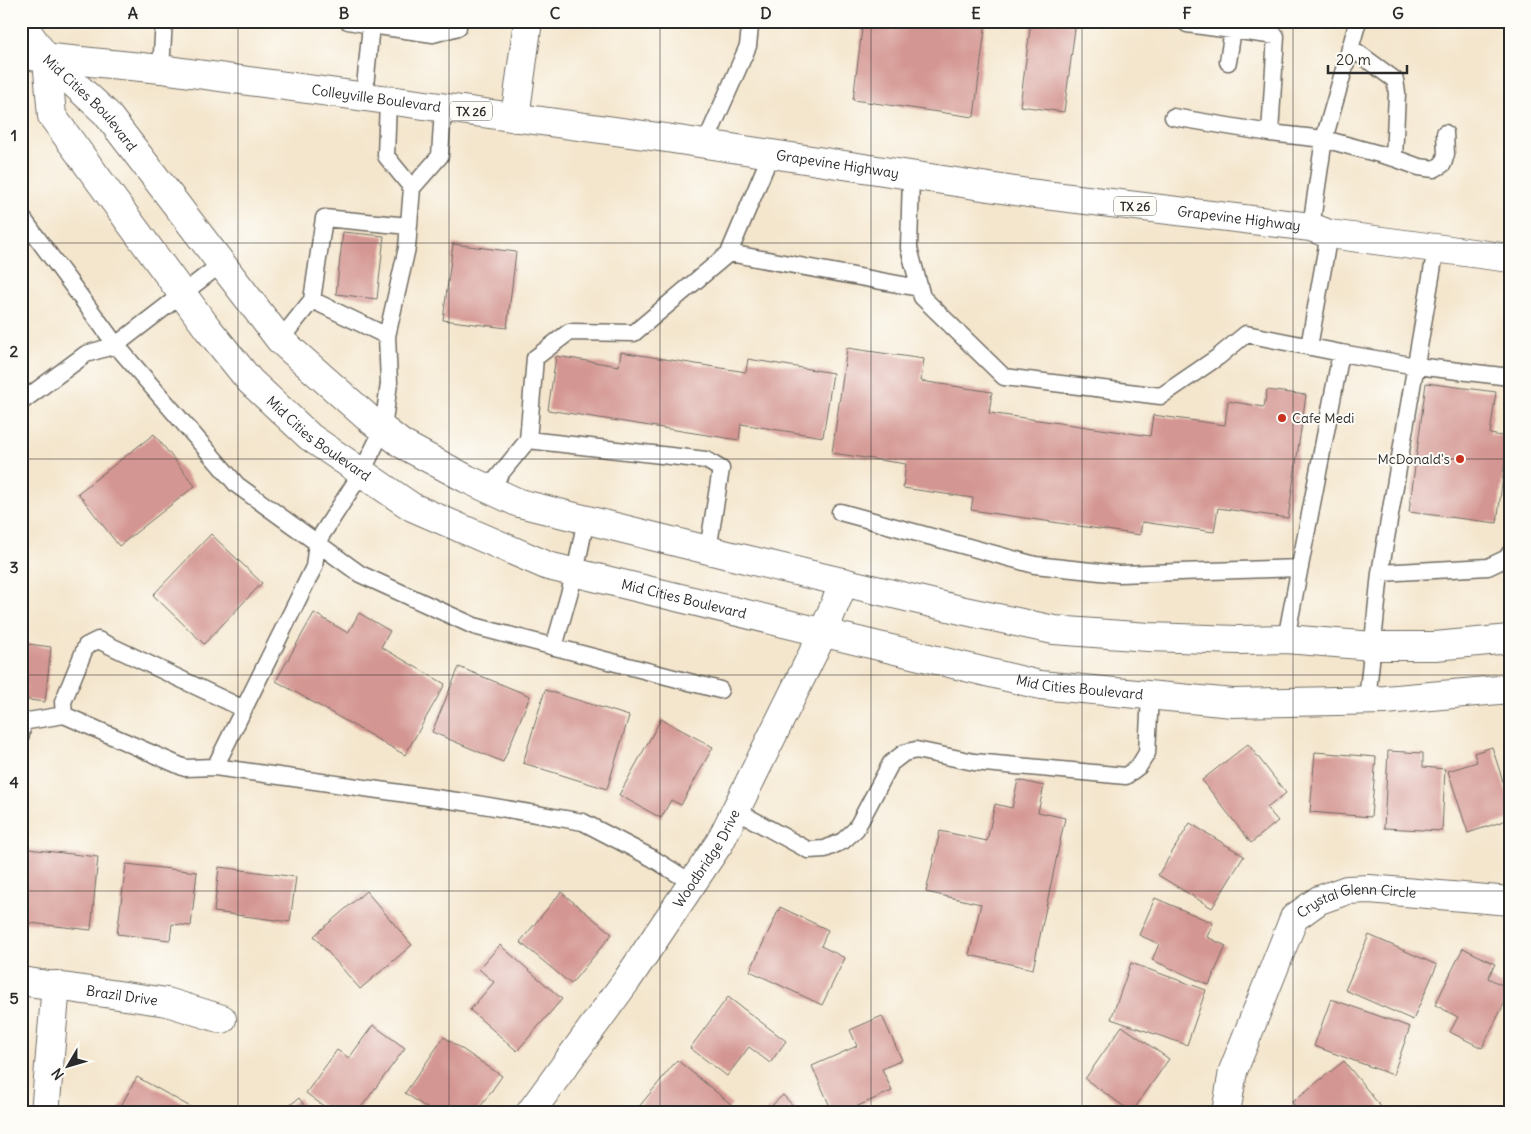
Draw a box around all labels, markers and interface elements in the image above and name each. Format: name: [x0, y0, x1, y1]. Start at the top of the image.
text: A: [128, 3, 138, 23]
text: B: [339, 3, 350, 23]
text: C: [550, 3, 561, 23]
text: D: [760, 3, 772, 23]
text: E: [971, 3, 981, 23]
text: F: [1182, 3, 1192, 23]
text: G: [1392, 3, 1404, 23]
scale bar: [1328, 42, 1407, 74]
text: 20 m: [1336, 50, 1371, 69]
street label: Mid Cities Boulevard: [39, 51, 141, 155]
street label: Colleyville Boulevard: [311, 81, 442, 116]
road number: TX 26: [450, 102, 492, 120]
text: 1: [11, 125, 17, 145]
street label: Grapevine Highway: [775, 146, 900, 182]
road number: TX 26: [1114, 197, 1156, 216]
street label: Grapevine Highway: [1176, 202, 1302, 235]
text: 2: [10, 341, 19, 361]
street label: Mid Cities Boulevard: [263, 392, 374, 485]
place label: Cafe Medi: [1292, 409, 1354, 427]
marker: Cafe Medi: [1276, 412, 1288, 424]
place label: McDonald's: [1377, 450, 1450, 468]
marker: McDonald's: [1454, 453, 1466, 465]
text: 3: [9, 557, 19, 577]
street label: Mid Cities Boulevard: [620, 575, 748, 623]
street label: Mid Cities Boulevard: [1014, 671, 1144, 704]
text: 4: [9, 772, 19, 792]
street label: Woodbridge Drive: [669, 806, 744, 911]
street label: Crystal Glenn Circle: [1293, 880, 1417, 922]
street label: Brazil Drive: [85, 981, 159, 1010]
text: 5: [9, 988, 19, 1008]
north arrow: [42, 1042, 92, 1092]
text: N: [48, 1065, 68, 1083]

